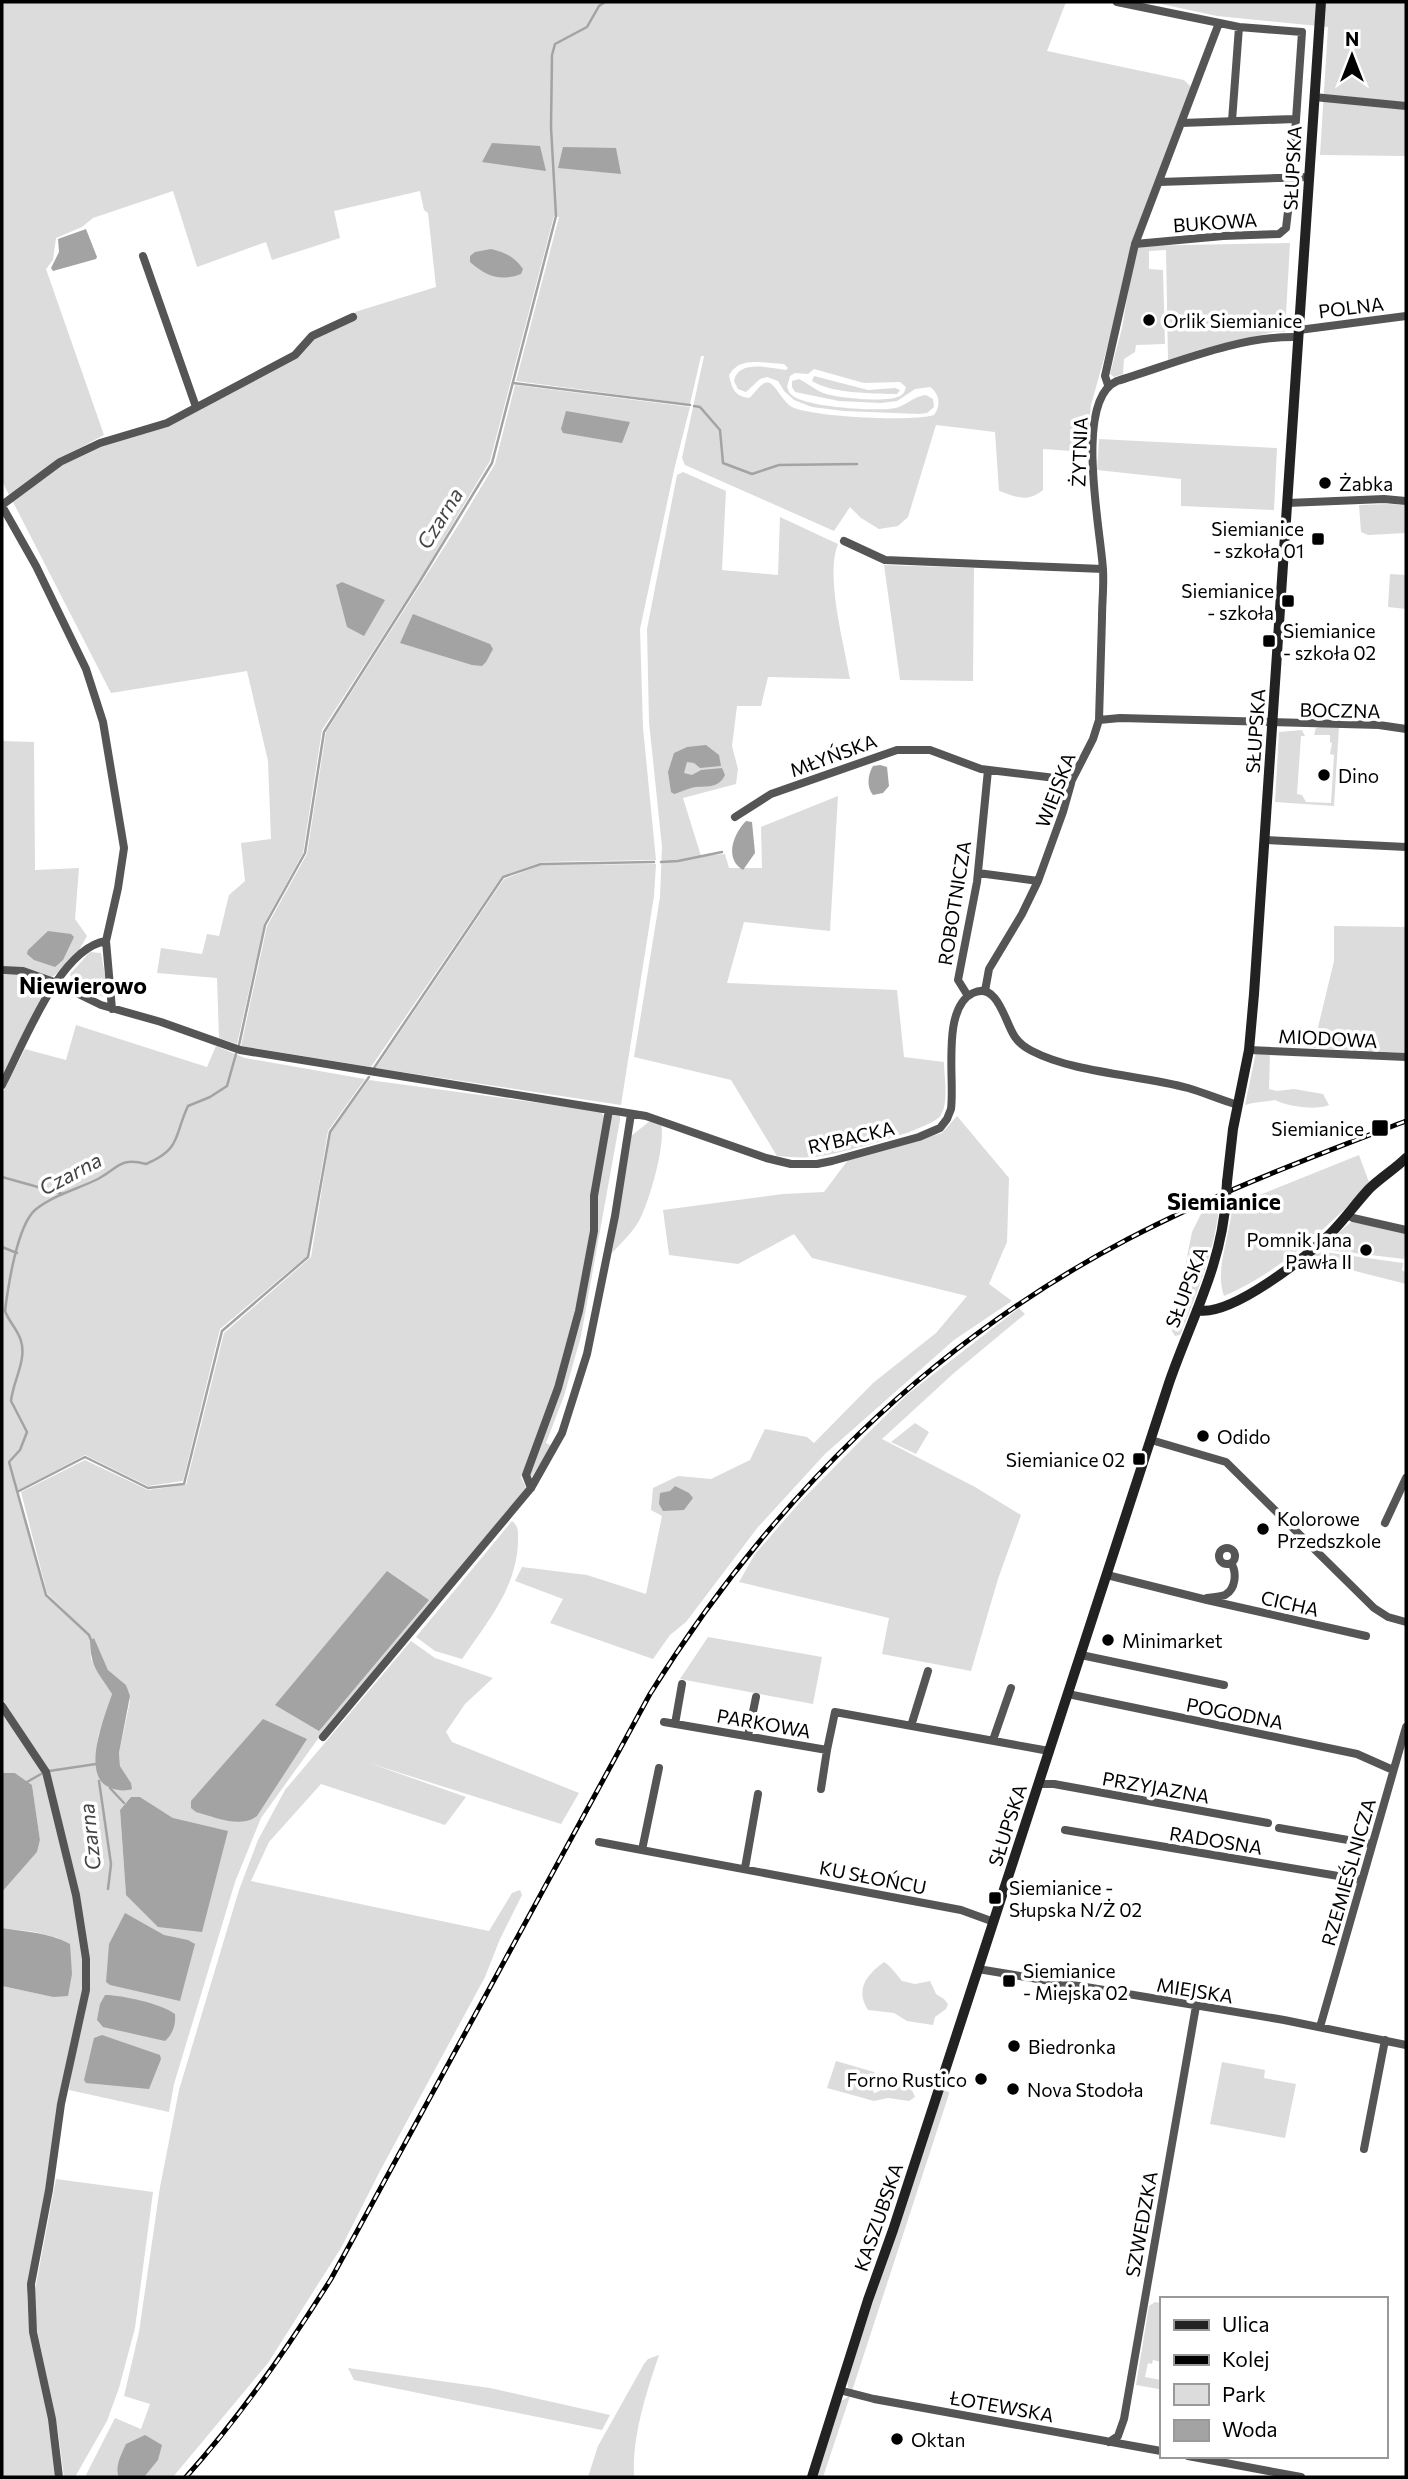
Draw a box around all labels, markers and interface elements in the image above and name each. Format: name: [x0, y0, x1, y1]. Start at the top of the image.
north arrow: [1317, 21, 1387, 91]
text: N: [1345, 27, 1359, 50]
street label: SŁUPSKA: [1278, 125, 1306, 211]
street label: BUKOWA: [1172, 208, 1258, 236]
street label: POLNA: [1317, 292, 1385, 322]
place label: Orlik Siemianice: [1163, 309, 1302, 332]
marker: Orlik Siemianice: [1141, 312, 1157, 328]
street label: ŻYTNIA: [1066, 417, 1092, 487]
place label: Żabka: [1339, 472, 1393, 495]
marker: Żabka: [1317, 475, 1333, 491]
water label: Czarna: [411, 483, 467, 553]
place label: Siemianice - szkoła 01: [1211, 517, 1304, 562]
marker: Siemianice - szkoła 01: [1310, 531, 1326, 547]
place label: Siemianice - szkoła: [1181, 579, 1274, 624]
marker: Siemianice - szkoła: [1280, 593, 1296, 609]
place label: Siemianice - szkoła 02: [1283, 619, 1376, 664]
marker: Siemianice - szkoła 02: [1261, 633, 1277, 649]
street label: SŁUPSKA: [1241, 688, 1269, 774]
street label: BOCZNA: [1299, 698, 1381, 722]
street label: MŁYŃSKA: [786, 729, 880, 781]
street label: WIEJSKA: [1030, 749, 1080, 831]
place label: Dino: [1338, 764, 1379, 787]
marker: Dino: [1316, 767, 1332, 783]
street label: ROBOTNICZA: [933, 839, 975, 967]
district label: Niewierowo: [19, 971, 147, 999]
street label: MIODOWA: [1278, 1024, 1378, 1052]
street label: RYBACKA: [805, 1116, 897, 1158]
place label: Siemianice: [1271, 1117, 1364, 1140]
marker: Siemianice: [1370, 1118, 1390, 1138]
water label: Czarna: [34, 1146, 106, 1200]
district label: Siemianice: [1167, 1187, 1281, 1215]
place label: Pomnik Jana Pawła II: [1246, 1228, 1352, 1273]
marker: Pomnik Jana Pawła II: [1358, 1242, 1374, 1258]
street label: SŁUPSKA: [1160, 1243, 1212, 1331]
place label: Odido: [1217, 1425, 1271, 1448]
marker: Odido: [1195, 1428, 1211, 1444]
place label: Siemianice 02: [1006, 1448, 1125, 1471]
marker: Siemianice 02: [1131, 1451, 1147, 1467]
place label: Kolorowe Przedszkole: [1277, 1507, 1381, 1552]
marker: Kolorowe Przedszkole: [1255, 1521, 1271, 1537]
street label: CICHA: [1259, 1585, 1321, 1621]
place label: Minimarket: [1122, 1629, 1223, 1652]
marker: Minimarket: [1100, 1632, 1116, 1648]
street label: POGODNA: [1185, 1692, 1285, 1734]
street label: PARKOWA: [715, 1703, 813, 1743]
street label: PRZYJAZNA: [1101, 1766, 1211, 1808]
street label: SŁUPSKA: [983, 1781, 1031, 1869]
street label: RZEMIEŚLNICZA: [1315, 1795, 1380, 1948]
water label: Czarna: [73, 1802, 105, 1872]
street label: RADOSNA: [1168, 1821, 1264, 1859]
street label: KU SŁOŃCU: [817, 1855, 929, 1899]
place label: Siemianice - Słupska N/Ż 02: [1009, 1876, 1142, 1921]
marker: Siemianice - Słupska N/Ż 02: [987, 1890, 1003, 1906]
place label: Siemianice - Miejska 02: [1023, 1959, 1128, 2004]
marker: Siemianice - Miejska 02: [1001, 1973, 1017, 1989]
street label: MIEJSKA: [1155, 1973, 1235, 2007]
place label: Biedronka: [1028, 2035, 1116, 2058]
marker: Biedronka: [1006, 2038, 1022, 2054]
place label: Forno Rustico: [846, 2068, 967, 2091]
marker: Forno Rustico: [973, 2071, 989, 2087]
place label: Nova Stodoła: [1027, 2078, 1143, 2101]
marker: Nova Stodoła: [1005, 2081, 1021, 2097]
street label: KASZUBSKA: [849, 2160, 907, 2274]
street label: SZWEDZKA: [1120, 2169, 1162, 2279]
legend: [1160, 2297, 1387, 2458]
text: Ulica: [1222, 2311, 1269, 2336]
text: Kolej: [1222, 2346, 1270, 2371]
text: Park: [1222, 2381, 1266, 2406]
street label: ŁOTEWSKA: [947, 2385, 1056, 2426]
text: Woda: [1222, 2416, 1278, 2441]
place label: Oktan: [911, 2428, 965, 2451]
marker: Oktan: [889, 2431, 905, 2447]

